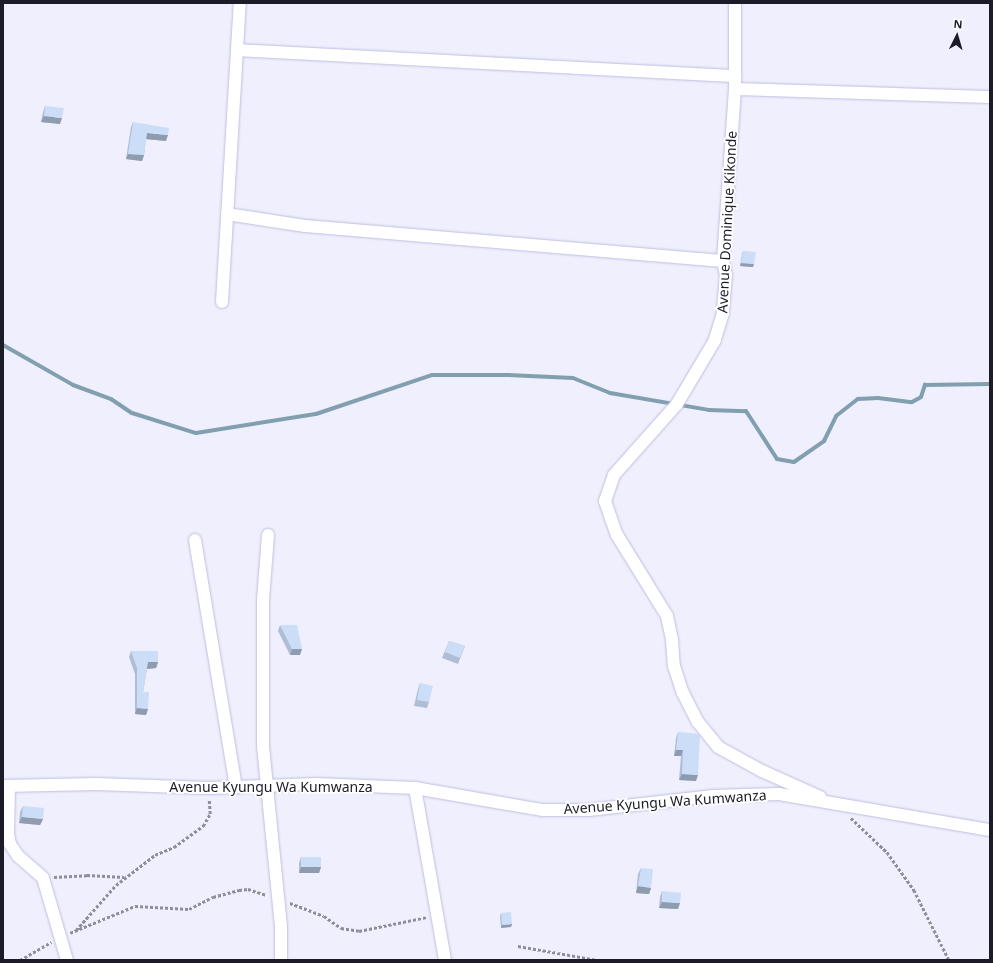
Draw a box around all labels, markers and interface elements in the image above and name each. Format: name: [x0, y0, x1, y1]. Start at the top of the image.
north arrow: [937, 16, 977, 56]
text: N: [953, 16, 963, 31]
street label: Avenue Dominique Kikonde: [714, 130, 740, 314]
street label: Avenue Kyungu Wa Kumwanza: [169, 779, 373, 795]
street label: Avenue Kyungu Wa Kumwanza: [563, 787, 767, 817]

